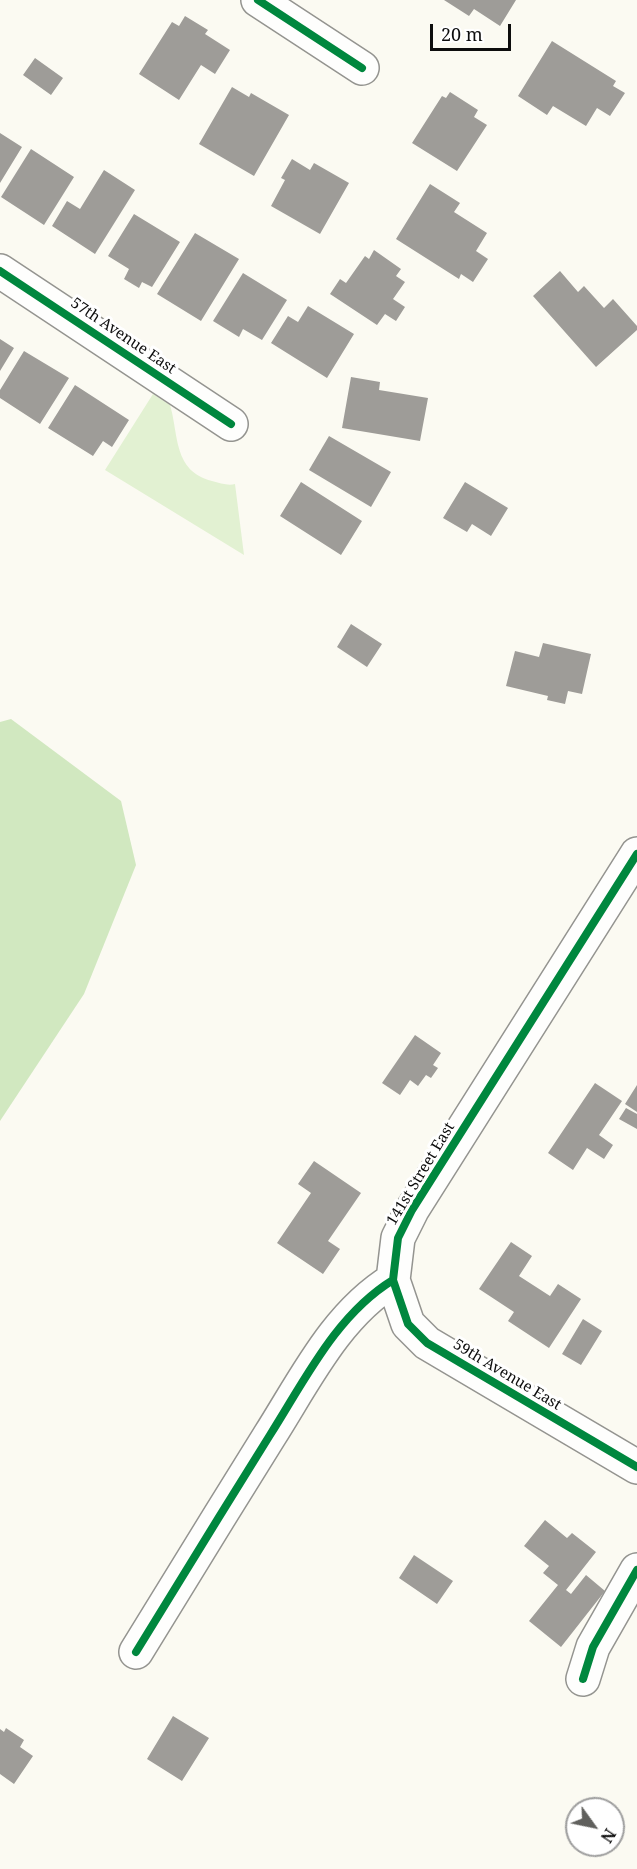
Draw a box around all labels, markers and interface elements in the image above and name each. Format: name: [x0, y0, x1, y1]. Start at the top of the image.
scale bar: [433, 12, 514, 50]
text: 20 m: [441, 22, 483, 46]
street label: 57th Avenue East: [67, 294, 179, 378]
street label: 141st Street East: [383, 1119, 459, 1229]
street label: 59th Avenue East: [450, 1336, 564, 1414]
north arrow: [565, 1797, 625, 1857]
text: N: [596, 1824, 621, 1847]

